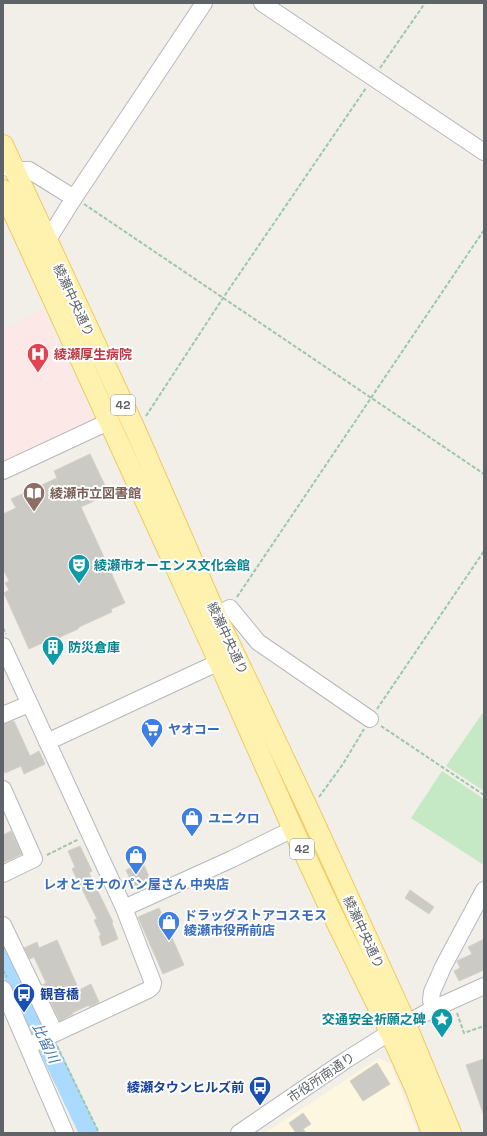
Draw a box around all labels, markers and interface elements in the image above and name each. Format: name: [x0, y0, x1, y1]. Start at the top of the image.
street label: 綾瀬中央通り: [49, 261, 98, 339]
hospital icon: 綾瀬厚生病院: [25, 341, 51, 374]
place label: 綾瀬厚生病院: [54, 346, 132, 363]
road number: 42: [111, 395, 135, 415]
library icon: 綾瀬市立図書館: [21, 480, 47, 513]
place label: 綾瀬市立図書館: [50, 485, 141, 502]
theatre icon: 綾瀬市オーエンス文化会館: [66, 552, 92, 585]
place label: 綾瀬市オーエンス文化会館: [94, 557, 250, 574]
street label: 綾瀬中央通り: [203, 599, 252, 677]
building icon: 防災倉庫: [40, 634, 66, 667]
place label: 防災倉庫: [68, 639, 120, 656]
supermarket icon: ヤオコー: [139, 716, 165, 749]
place label: ヤオコー: [168, 721, 220, 738]
shop icon: ユニクロ: [179, 805, 205, 838]
place label: ユニクロ: [208, 810, 260, 827]
road number: 42: [290, 839, 314, 859]
shop icon: レオとモナのパン屋さん 中央店: [123, 843, 149, 876]
place label: レオとモナのパン屋さん 中央店: [43, 876, 229, 893]
street label: 綾瀬中央通り: [339, 893, 388, 971]
place label: ドラッグストアコスモス 綾瀬市役所前店: [184, 907, 327, 939]
shop icon: ドラッグストアコスモス 綾瀬市役所前店: [156, 909, 182, 942]
bus stop icon: 観音橋: [11, 981, 37, 1014]
place label: 観音橋: [40, 986, 79, 1003]
place icon: 交通安全祈願之碑: [429, 1006, 455, 1039]
place label: 交通安全祈願之碑: [322, 1011, 426, 1028]
water label: 比留川: [29, 1020, 64, 1068]
street label: 市役所南通り: [284, 1049, 358, 1106]
bus stop icon: 綾瀬タウンヒルズ前: [247, 1074, 273, 1107]
place label: 綾瀬タウンヒルズ前: [127, 1079, 244, 1096]

